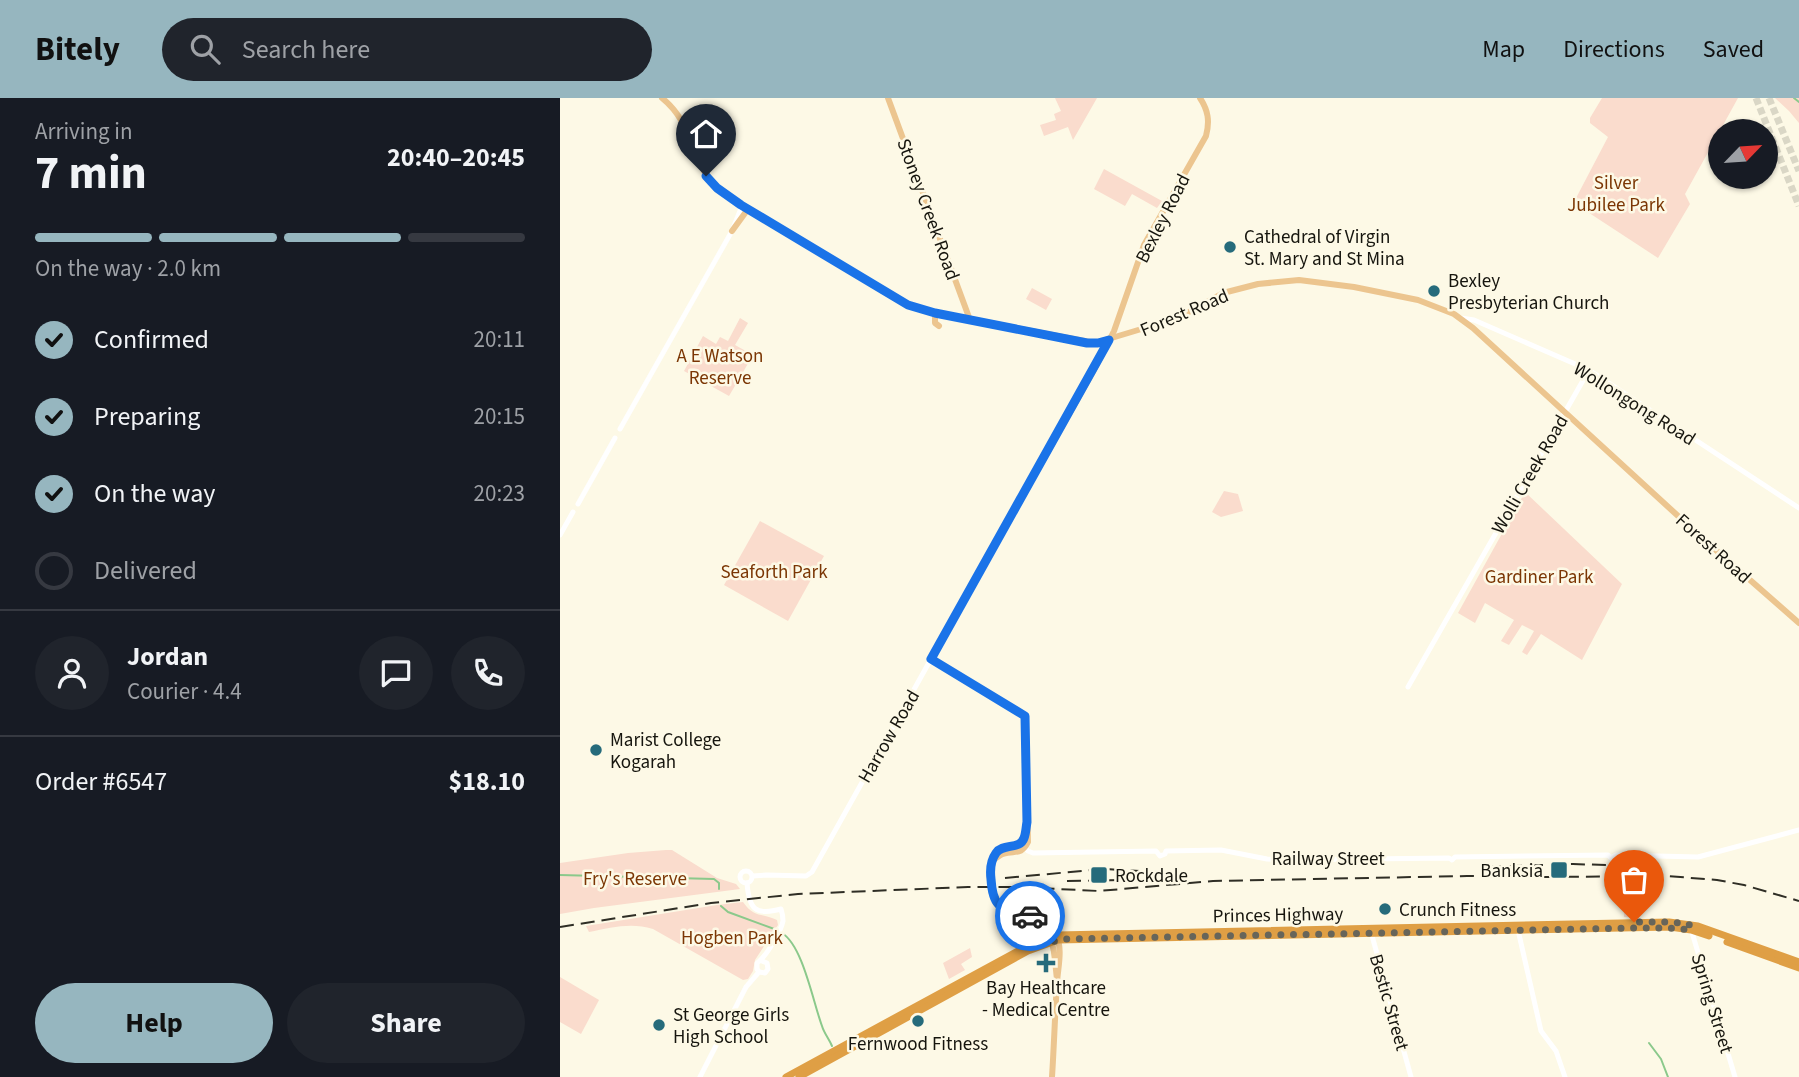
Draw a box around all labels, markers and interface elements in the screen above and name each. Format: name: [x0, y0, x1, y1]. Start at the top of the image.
search box: [162, 18, 652, 81]
text: Bitely: [35, 26, 120, 73]
icon: search: [186, 30, 224, 68]
text: Search here: [242, 31, 370, 68]
text: Map: [1482, 32, 1525, 67]
text: Directions: [1563, 32, 1665, 67]
text: Saved: [1703, 32, 1764, 67]
pin: [676, 104, 736, 176]
text: Arriving in: [35, 115, 133, 148]
icon: home: [687, 115, 725, 153]
north arrow: [1708, 119, 1778, 189]
map controls: [1708, 119, 1778, 189]
street label: Stoney Creek Road: [889, 135, 966, 284]
text: 20:40–20:45: [387, 139, 525, 176]
text: 7 min: [35, 141, 147, 206]
street label: Bexley Road: [1129, 169, 1197, 268]
park label: Silver Jubilee Park: [1567, 170, 1665, 219]
place label: Cathedral of Virgin St. Mary and St Mina: [1244, 224, 1405, 273]
marker: Cathedral of Virgin St. Mary and St Mina: [1222, 239, 1238, 255]
text: On the way · 2.0 km: [35, 252, 221, 285]
place label: Bexley Presbyterian Church: [1448, 268, 1609, 317]
street label: Forest Road: [1136, 283, 1233, 344]
marker: Bexley Presbyterian Church: [1426, 283, 1442, 299]
icon: check: [35, 321, 73, 359]
text: Confirmed: [94, 321, 209, 358]
text: 20:11: [474, 323, 525, 356]
park label: A E Watson Reserve: [677, 343, 763, 392]
street label: Wollongong Road: [1568, 356, 1701, 453]
icon: check: [35, 398, 73, 436]
text: Preparing: [94, 398, 200, 435]
text: 20:15: [474, 400, 525, 433]
street label: Wolli Creek Road: [1485, 410, 1575, 539]
icon: check: [35, 475, 73, 513]
text: On the way: [94, 475, 215, 512]
text: 20:23: [474, 477, 525, 510]
street label: Forest Road: [1669, 508, 1757, 591]
text: Delivered: [94, 552, 197, 589]
park label: Seaforth Park: [720, 559, 828, 586]
park label: Gardiner Park: [1485, 564, 1594, 591]
button: person: [35, 636, 109, 710]
button: chat: [359, 636, 433, 710]
button: phone: [451, 636, 525, 710]
text: Jordan: [127, 638, 208, 675]
text: Courier · 4.4: [127, 675, 242, 708]
street label: Harrow Road: [852, 685, 927, 788]
place label: Marist College Kogarah: [610, 727, 721, 776]
marker: Marist College Kogarah: [588, 742, 604, 758]
text: Order #6547: [35, 763, 167, 800]
text: $18.10: [449, 763, 525, 800]
street label: Railway Street: [1271, 846, 1385, 873]
pin: [1604, 850, 1664, 922]
place label: Banksia: [1480, 858, 1543, 885]
marker: Banksia: [1549, 860, 1569, 880]
icon: bag: [1615, 861, 1653, 899]
place label: Rockdale: [1115, 863, 1188, 890]
marker: Rockdale: [1089, 865, 1109, 885]
park label: Fry's Reserve: [583, 866, 687, 893]
courier: [995, 881, 1065, 951]
icon: car: [1011, 897, 1049, 935]
place label: Crunch Fitness: [1399, 897, 1516, 924]
street label: Princes Highway: [1212, 901, 1344, 930]
marker: Crunch Fitness: [1377, 901, 1393, 917]
park label: Hogben Park: [681, 925, 784, 952]
street label: Spring Street: [1684, 950, 1740, 1057]
street label: Bestic Street: [1362, 951, 1415, 1054]
marker: Bay Healthcare - Medical Centre: [1036, 953, 1056, 973]
place label: Bay Healthcare - Medical Centre: [982, 975, 1110, 1024]
button: Help: [35, 983, 273, 1063]
button: Share: [287, 983, 525, 1063]
place label: St George Girls High School: [673, 1002, 789, 1051]
marker: Fernwood Fitness: [910, 1013, 926, 1029]
marker: St George Girls High School: [651, 1017, 667, 1033]
place label: Fernwood Fitness: [848, 1031, 988, 1058]

